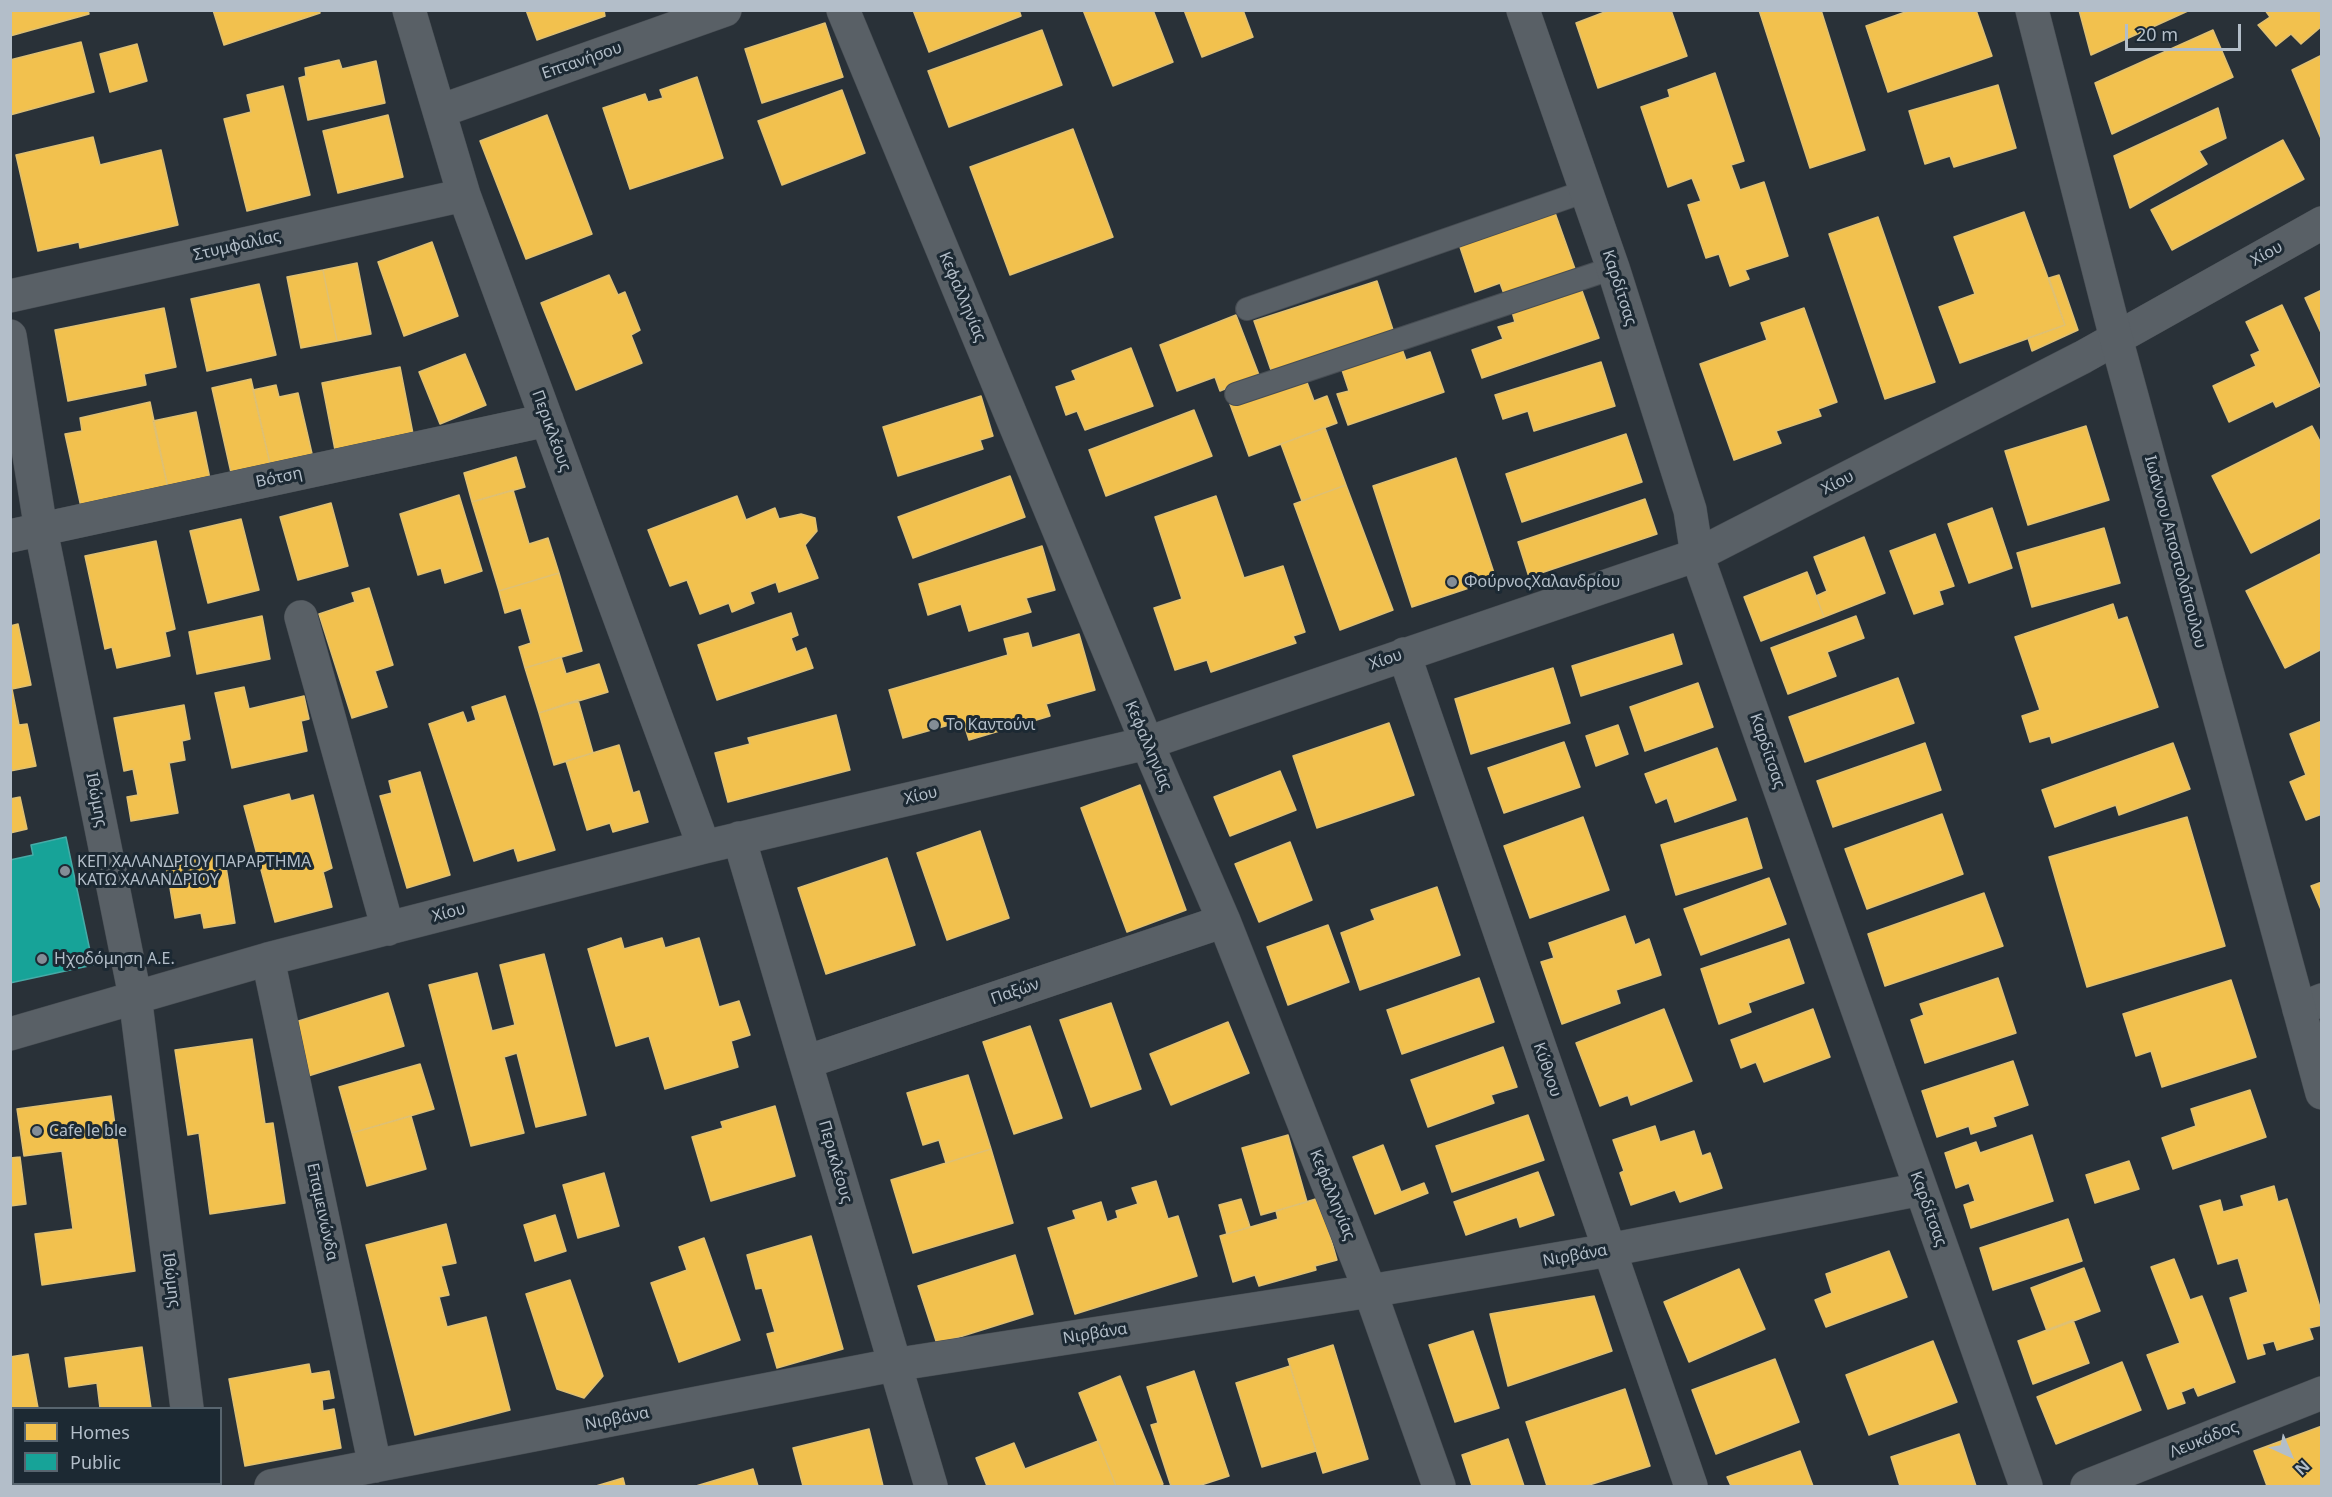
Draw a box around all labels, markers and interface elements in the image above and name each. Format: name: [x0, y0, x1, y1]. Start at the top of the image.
scale bar: [2128, 12, 2244, 50]
text: 20 m: [2136, 22, 2178, 46]
street label: Επτανήσου: [539, 38, 625, 84]
street label: Στυμφαλίας: [192, 227, 282, 265]
street label: Χίου: [2248, 237, 2286, 271]
street label: Καρδίτσας: [1598, 248, 1640, 328]
street label: Κεφαλληνίας: [934, 249, 990, 345]
street label: Περικλέους: [527, 388, 575, 474]
street label: Ιωάννου Αποστολόπουλου: [2140, 453, 2210, 651]
street label: Βότση: [254, 464, 304, 492]
street label: Χίου: [1819, 467, 1857, 499]
place label: ΦούρνοςΧαλανδρίου: [1464, 572, 1620, 592]
marker: ΦούρνοςΧαλανδρίου: [1445, 575, 1459, 589]
street label: Χίου: [1367, 645, 1405, 675]
street label: Κεφαλληνίας: [1120, 698, 1176, 794]
street label: Καρδίτσας: [1745, 711, 1789, 791]
place label: Το Καντούνι: [946, 715, 1036, 735]
marker: Το Καντούνι: [927, 718, 941, 732]
street label: Ιθώμης: [81, 771, 111, 829]
street label: Χίου: [902, 783, 940, 809]
place label: ΚΕΠ ΧΑΛΑΝΔΡΙΟΥ ΠΑΡΑΡΤΗΜΑ ΚΑΤΩ ΧΑΛΑΝΔΡΙΟΥ: [77, 852, 311, 890]
marker: ΚΕΠ ΧΑΛΑΝΔΡΙΟΥ ΠΑΡΑΡΤΗΜΑ ΚΑΤΩ ΧΑΛΑΝΔΡΙΟΥ: [58, 864, 72, 878]
street label: Χίου: [430, 899, 468, 927]
place label: Ηχοδόμηση Α.Ε.: [54, 949, 175, 969]
marker: Ηχοδόμηση Α.Ε.: [35, 952, 49, 966]
street label: Παξών: [988, 975, 1042, 1009]
street label: Κύθνου: [1529, 1040, 1565, 1100]
street label: Περικλέους: [814, 1118, 856, 1206]
place label: Cafe le ble: [49, 1121, 127, 1141]
marker: Cafe le ble: [30, 1124, 44, 1138]
street label: Κεφαλληνίας: [1305, 1147, 1359, 1243]
street label: Επαμεινώνδα: [302, 1161, 342, 1263]
street label: Καρδίτσας: [1906, 1169, 1950, 1249]
street label: Νιρβάνα: [1541, 1241, 1609, 1271]
street label: Ιθώμης: [158, 1251, 184, 1309]
street label: Νιρβάνα: [1061, 1319, 1129, 1349]
street label: Νιρβάνα: [583, 1403, 651, 1435]
legend: [12, 1407, 222, 1485]
street label: Λευκάδος: [2167, 1418, 2241, 1462]
text: Homes: [70, 1420, 130, 1444]
north arrow: [2260, 1425, 2320, 1485]
text: Public: [70, 1450, 121, 1474]
text: N: [2290, 1456, 2315, 1480]

